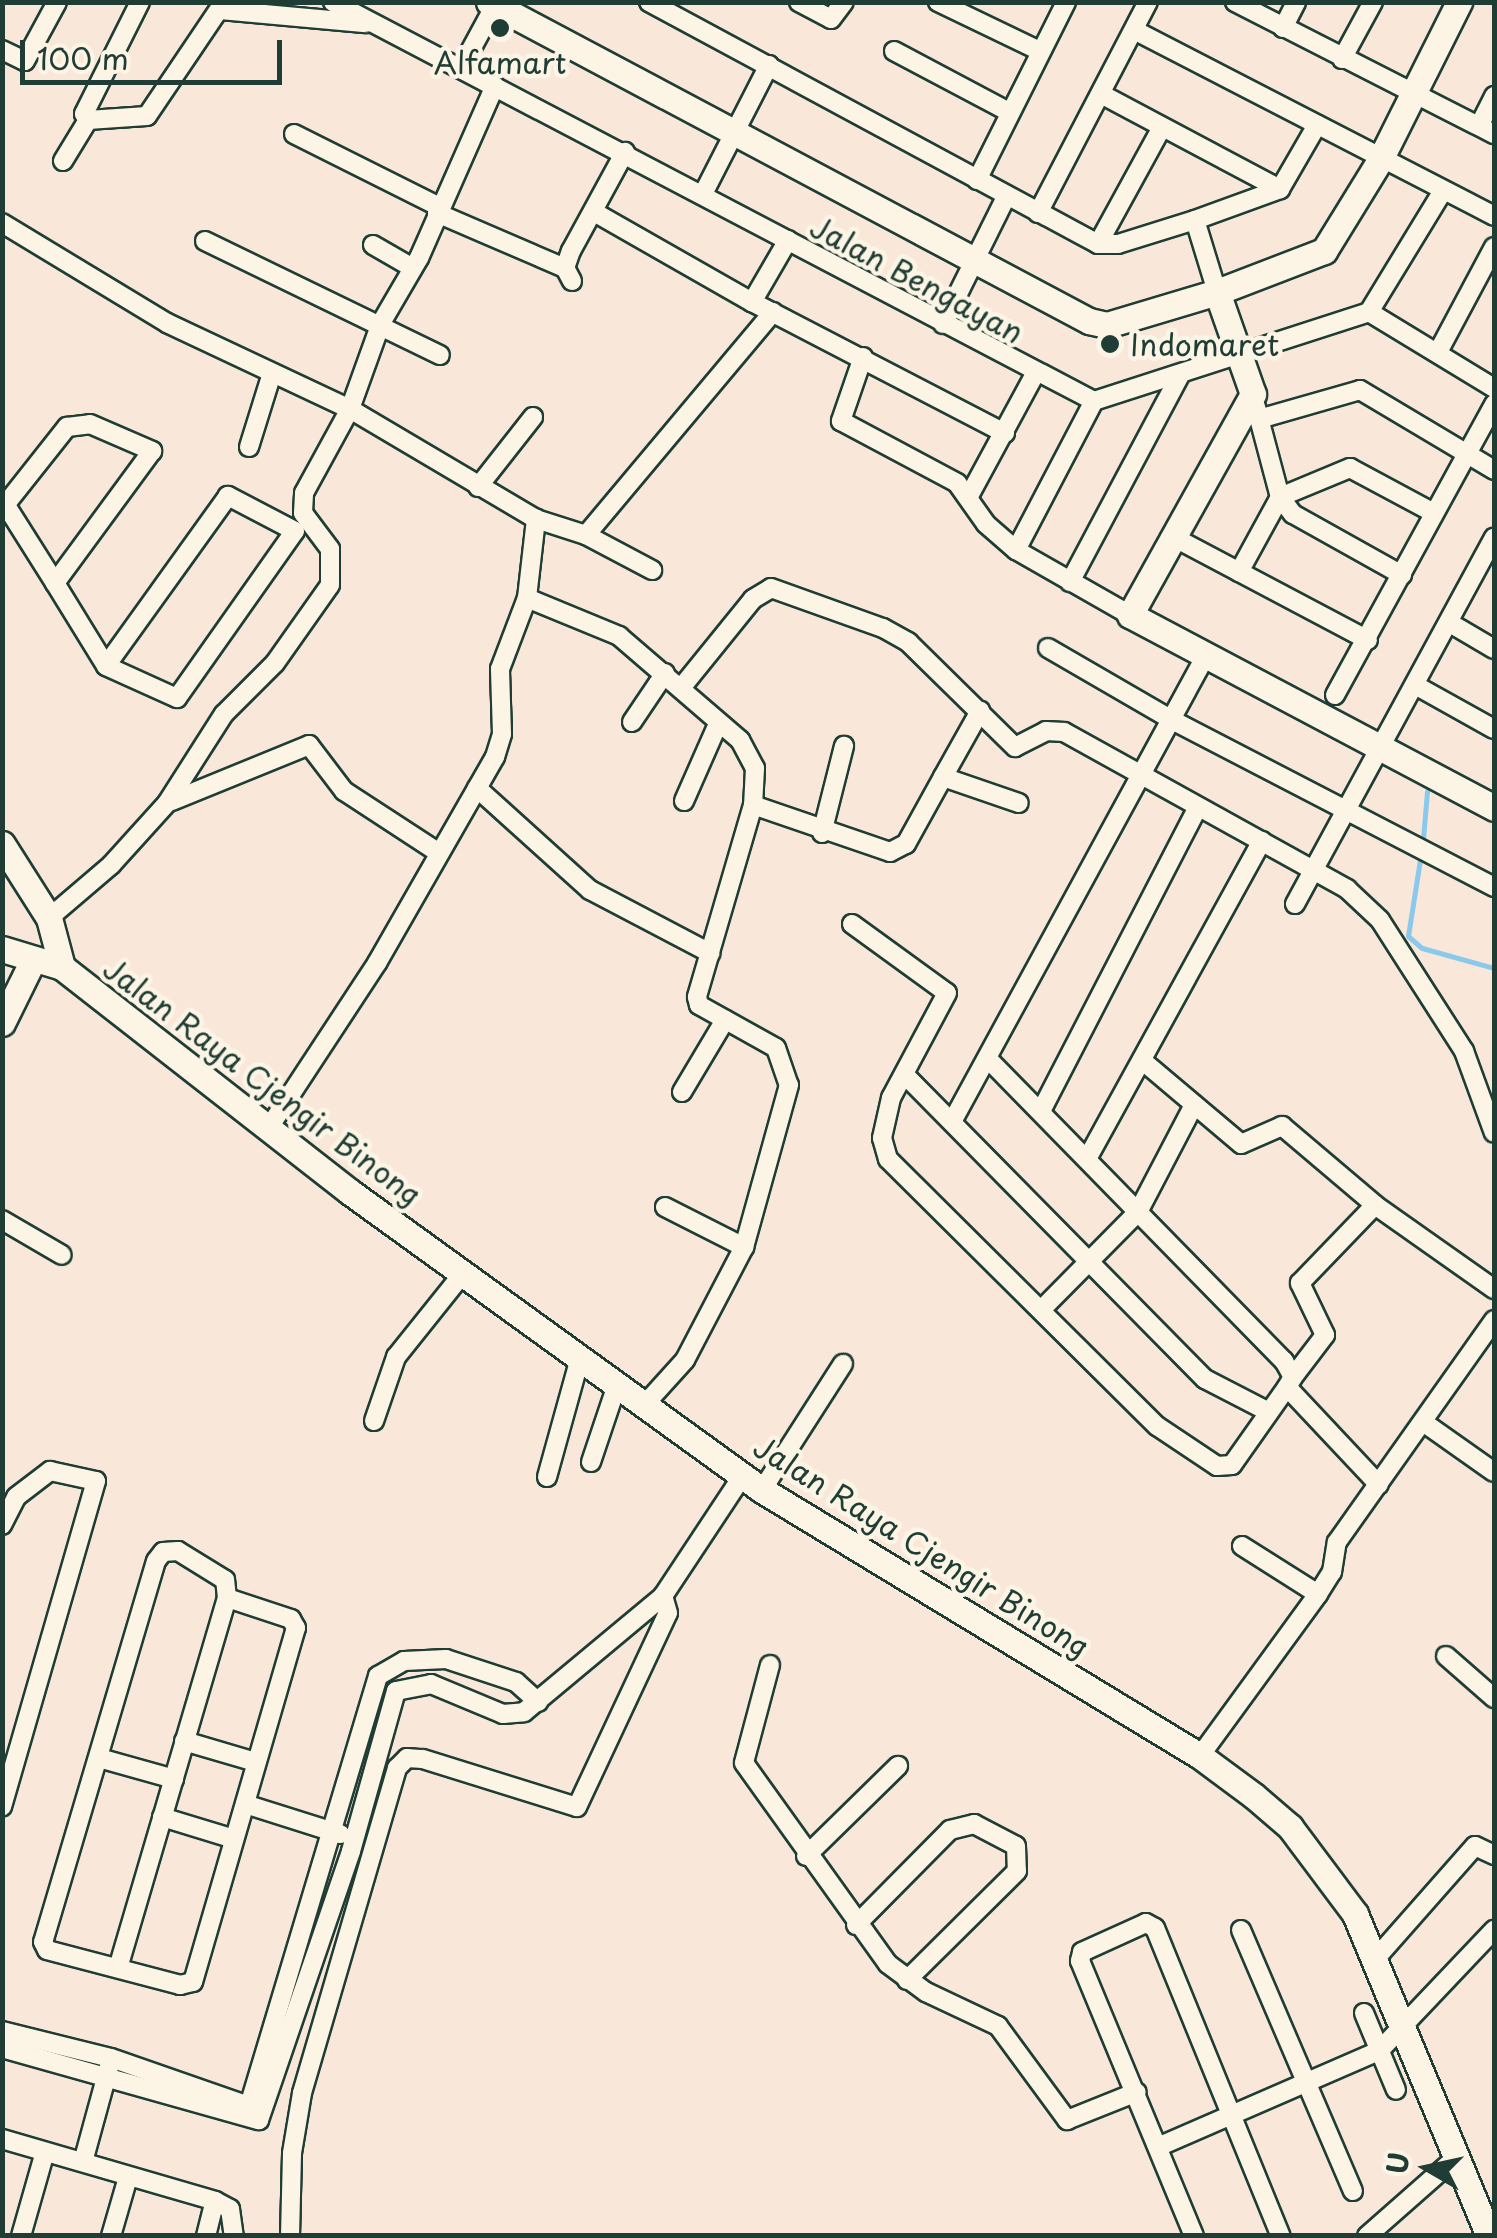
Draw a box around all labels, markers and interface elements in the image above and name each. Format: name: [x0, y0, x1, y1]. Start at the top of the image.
marker: Alfamart: [489, 17, 511, 39]
scale bar: [25, 20, 288, 82]
text: 100 m: [37, 35, 129, 80]
place label: Alfamart: [434, 44, 566, 80]
street label: Jalan Bengayan: [804, 208, 1030, 350]
place label: Indomaret: [1130, 326, 1279, 362]
marker: Indomaret: [1099, 333, 1121, 355]
street label: Jalan Raya Cjengir Binong: [97, 950, 429, 1212]
street label: Jalan Raya Cjengir Binong: [748, 1428, 1096, 1664]
north arrow: [1377, 2118, 1477, 2218]
text: U: [1374, 2149, 1420, 2177]

